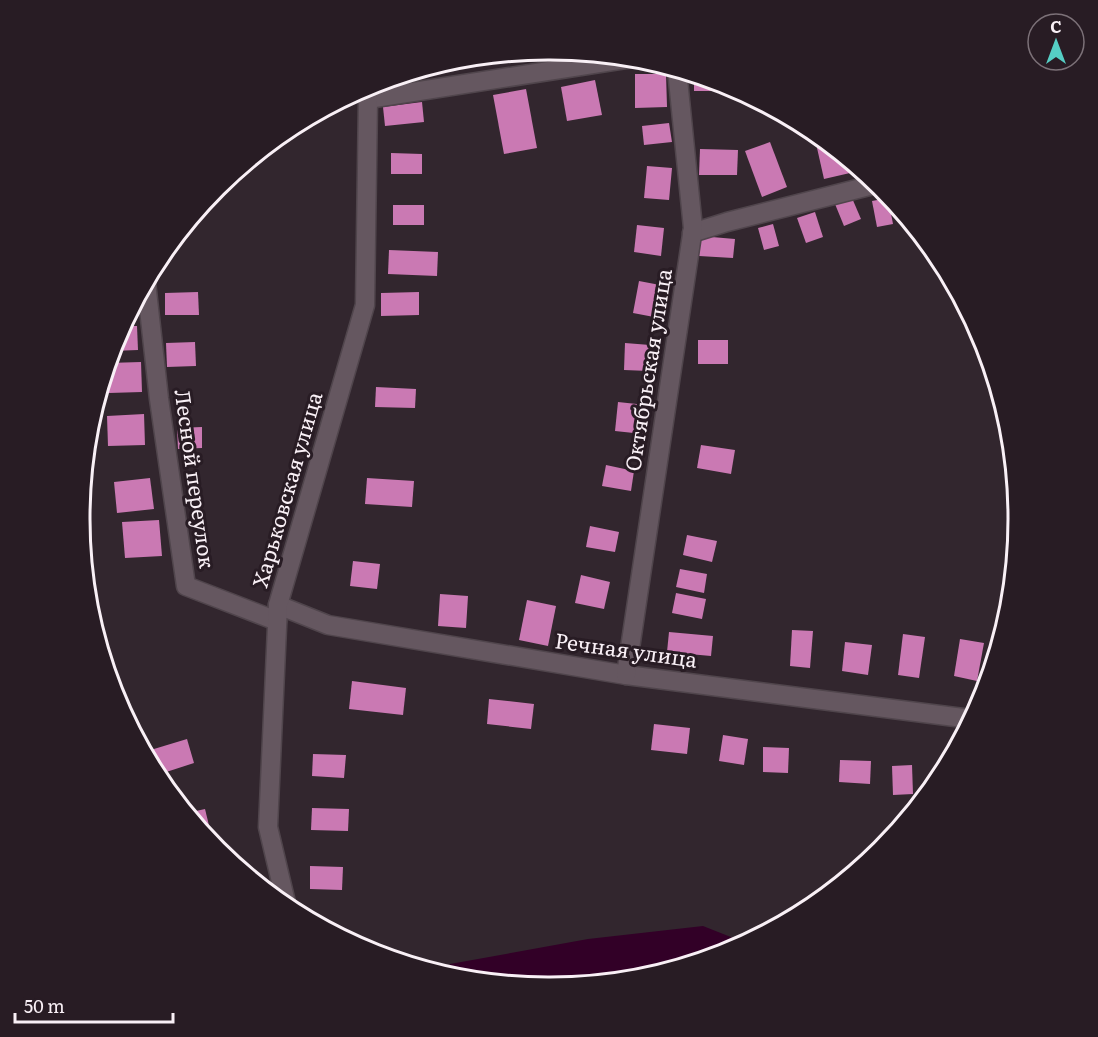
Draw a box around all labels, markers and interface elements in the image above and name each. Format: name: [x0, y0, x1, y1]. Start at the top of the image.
north arrow: [1026, 12, 1086, 72]
text: С: [1050, 14, 1062, 38]
street label: Октябрьская улица: [615, 265, 678, 473]
street label: Лесной переулок: [169, 387, 224, 571]
street label: Харьковская улица: [243, 387, 329, 591]
street label: Речная улица: [553, 623, 700, 674]
scale bar: [15, 986, 172, 1024]
text: 50 m: [24, 992, 65, 1019]

